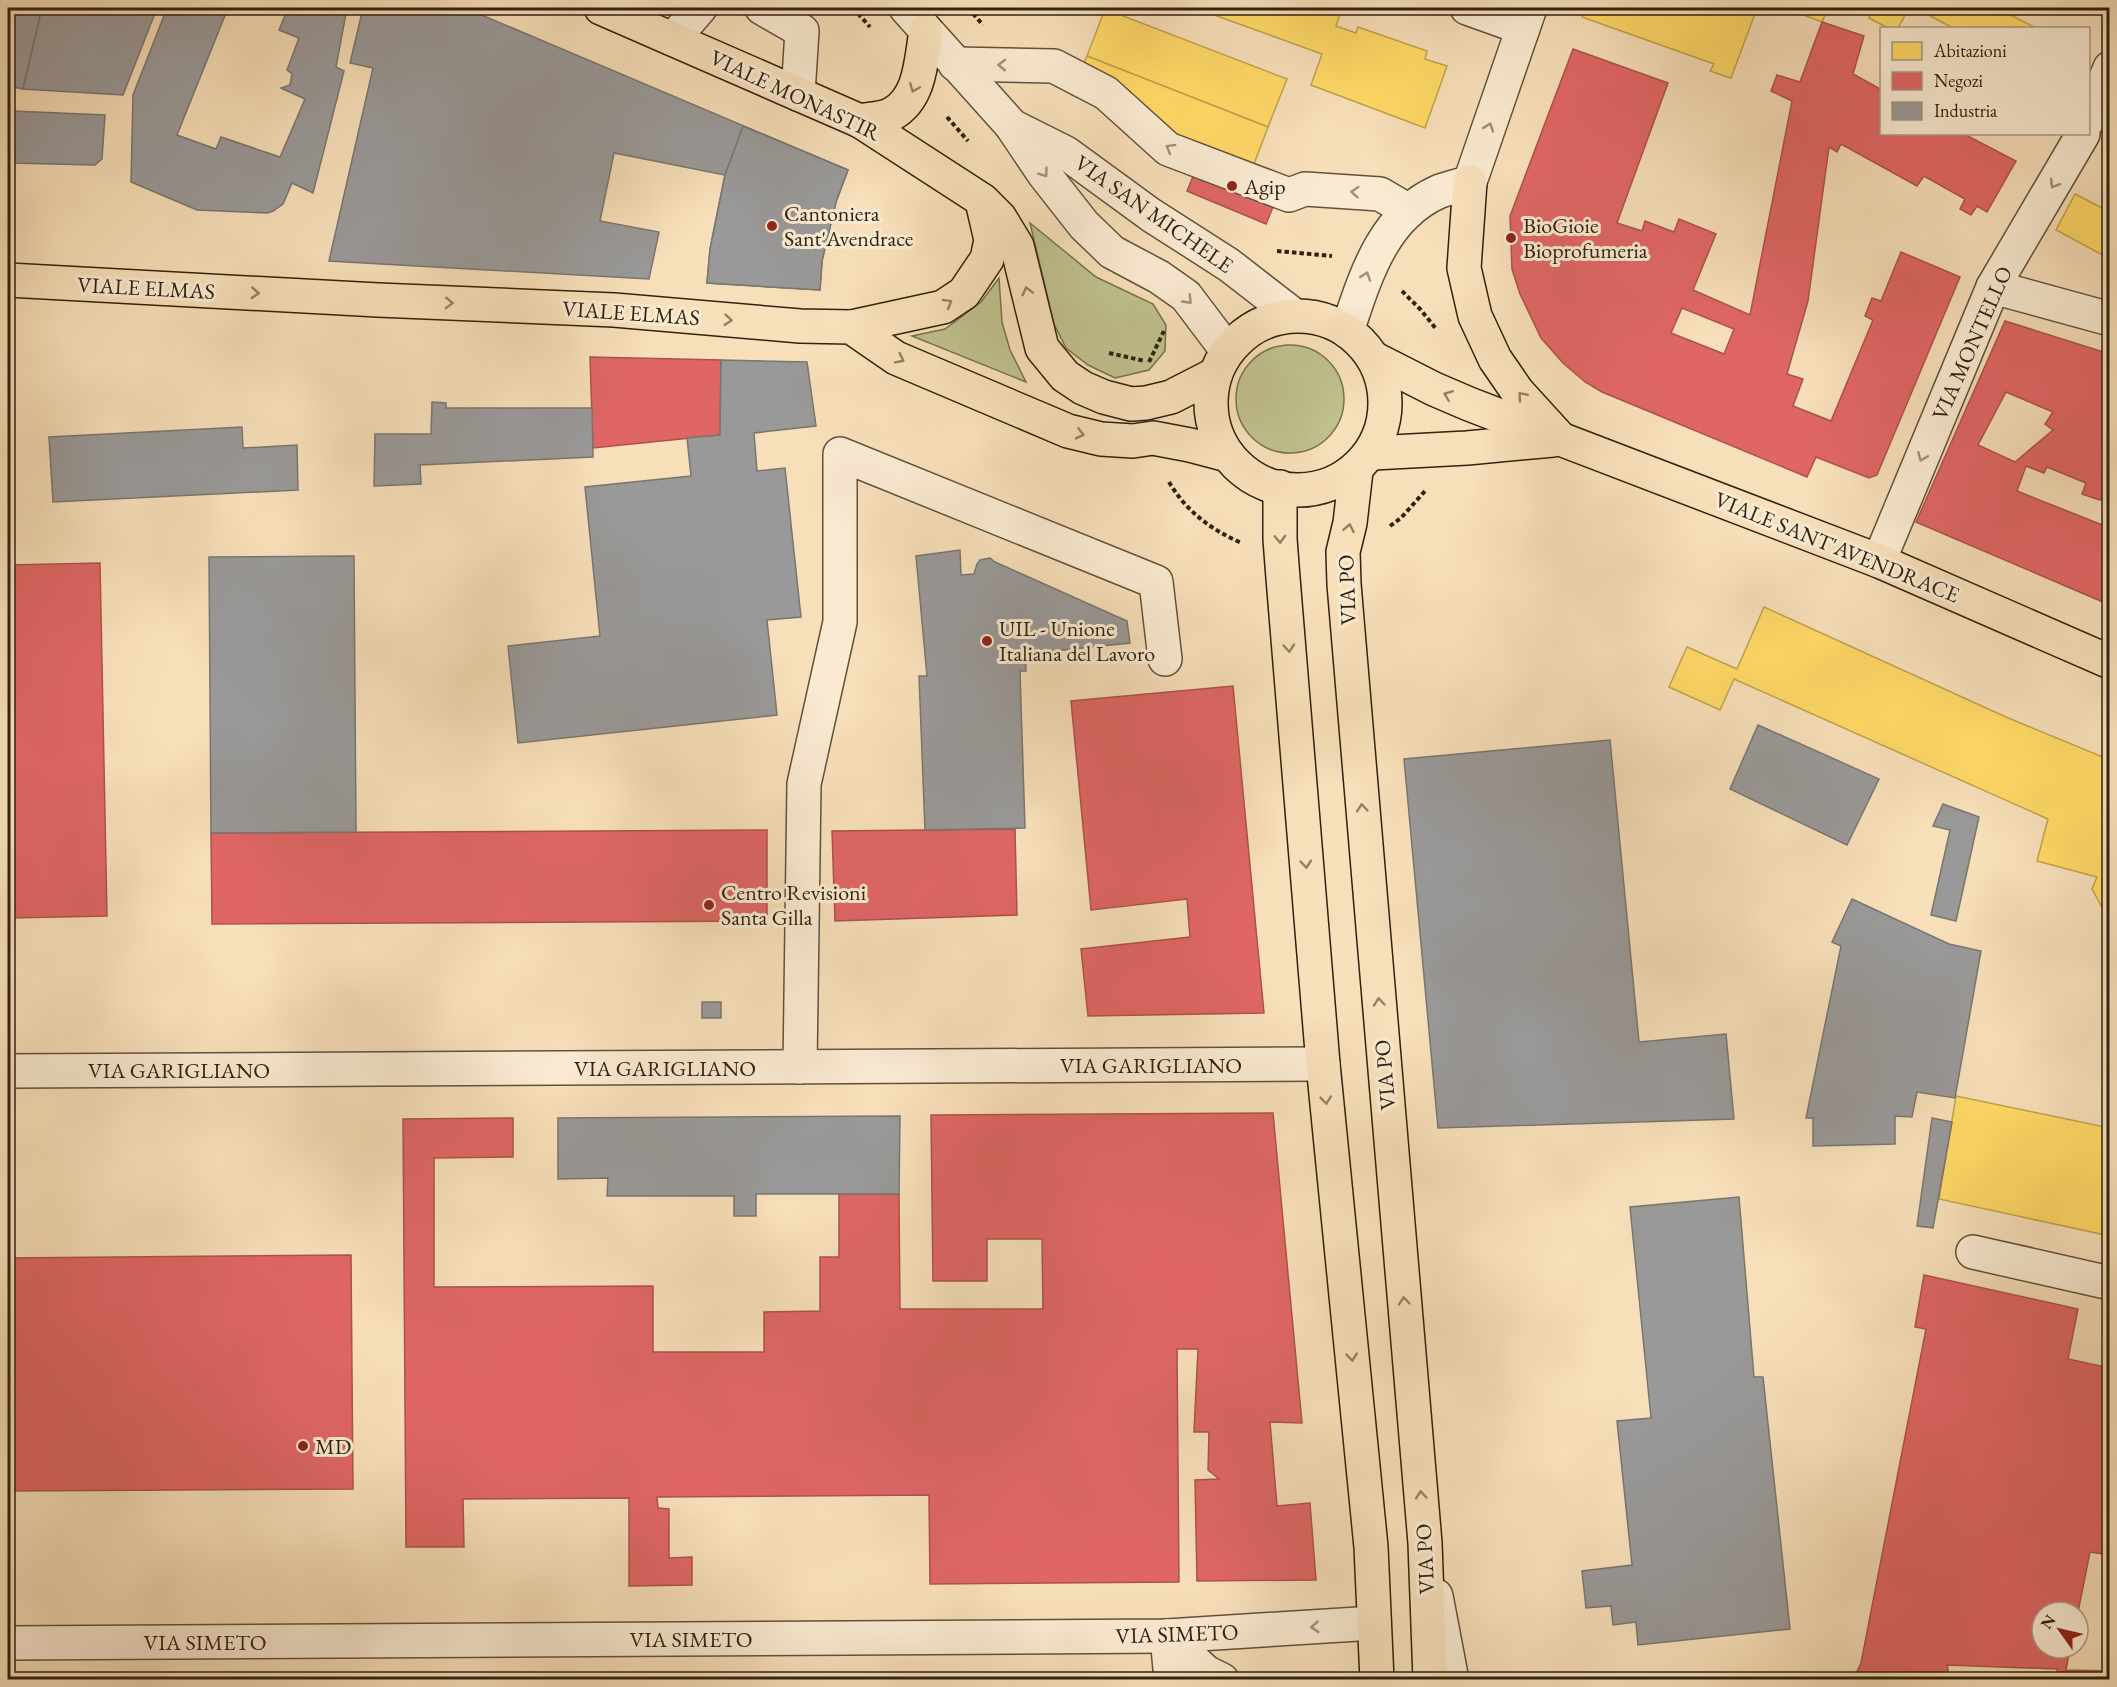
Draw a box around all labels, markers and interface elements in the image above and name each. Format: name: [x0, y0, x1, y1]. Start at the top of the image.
legend: [1880, 27, 2090, 135]
text: Abitazioni: [1933, 39, 2007, 62]
street label: VIALE MONASTIR: [705, 43, 885, 147]
one-way arrow: [998, 59, 1007, 71]
text: Negozi: [1934, 69, 1984, 92]
one-way arrow: [909, 82, 921, 93]
text: Industria: [1934, 99, 1998, 122]
one-way arrow: [1481, 122, 1494, 133]
one-way arrow: [1166, 144, 1176, 155]
street label: VIA SAN MICHELE: [1069, 148, 1239, 280]
one-way arrow: [1037, 167, 1048, 178]
place label: Agip: [1243, 172, 1286, 201]
one-way arrow: [2049, 178, 2061, 188]
marker: Agip: [1225, 179, 1239, 193]
one-way arrow: [1350, 186, 1359, 199]
place label: Cantoniera Sant'Avendrace: [784, 199, 914, 253]
place label: BioGioie Bioprofumeria: [1523, 211, 1648, 265]
marker: Cantoniera Sant'Avendrace: [765, 219, 779, 233]
marker: BioGioie Bioprofumeria: [1504, 231, 1518, 245]
street label: VIA MONTELLO: [1925, 261, 2019, 425]
street label: VIALE ELMAS: [76, 270, 216, 306]
one-way arrow: [1359, 271, 1371, 282]
one-way arrow: [250, 287, 259, 300]
one-way arrow: [1022, 287, 1035, 297]
one-way arrow: [1181, 292, 1192, 303]
street label: VIALE ELMAS: [561, 294, 701, 332]
one-way arrow: [445, 297, 454, 310]
one-way arrow: [942, 299, 952, 310]
one-way arrow: [723, 313, 732, 326]
one-way arrow: [894, 351, 905, 363]
one-way arrow: [1443, 390, 1454, 402]
one-way arrow: [1518, 392, 1529, 403]
one-way arrow: [1074, 426, 1084, 439]
one-way arrow: [1917, 451, 1929, 462]
street label: VIALE SANT'AVENDRACE: [1710, 485, 1964, 609]
one-way arrow: [1342, 523, 1355, 533]
one-way arrow: [1274, 534, 1287, 543]
street label: VIA PO: [1331, 554, 1363, 626]
place label: UIL - Unione Italiana del Lavoro: [999, 614, 1155, 668]
marker: UIL - Unione Italiana del Lavoro: [980, 634, 994, 648]
one-way arrow: [1282, 644, 1295, 653]
one-way arrow: [1356, 803, 1369, 812]
one-way arrow: [1299, 859, 1312, 868]
place label: Centro Revisioni Santa Gilla: [721, 878, 866, 932]
marker: Centro Revisioni Santa Gilla: [702, 898, 716, 912]
one-way arrow: [1373, 998, 1386, 1007]
street label: VIA PO: [1367, 1038, 1403, 1112]
street label: VIA GARIGLIANO: [1060, 1051, 1242, 1080]
street label: VIA GARIGLIANO: [574, 1054, 756, 1083]
street label: VIA GARIGLIANO: [88, 1056, 270, 1085]
one-way arrow: [1320, 1095, 1332, 1104]
one-way arrow: [1398, 1296, 1411, 1305]
one-way arrow: [1345, 1352, 1358, 1361]
place label: MD: [315, 1432, 351, 1461]
marker: MD: [296, 1439, 310, 1453]
one-way arrow: [1415, 1491, 1428, 1500]
street label: VIA PO: [1409, 1523, 1441, 1595]
north arrow: [2030, 1600, 2090, 1660]
text: N: [2036, 1611, 2060, 1633]
street label: VIA SIMETO: [1115, 1617, 1239, 1651]
one-way arrow: [1311, 1620, 1320, 1633]
street label: VIA SIMETO: [630, 1625, 752, 1654]
street label: VIA SIMETO: [144, 1628, 266, 1657]

